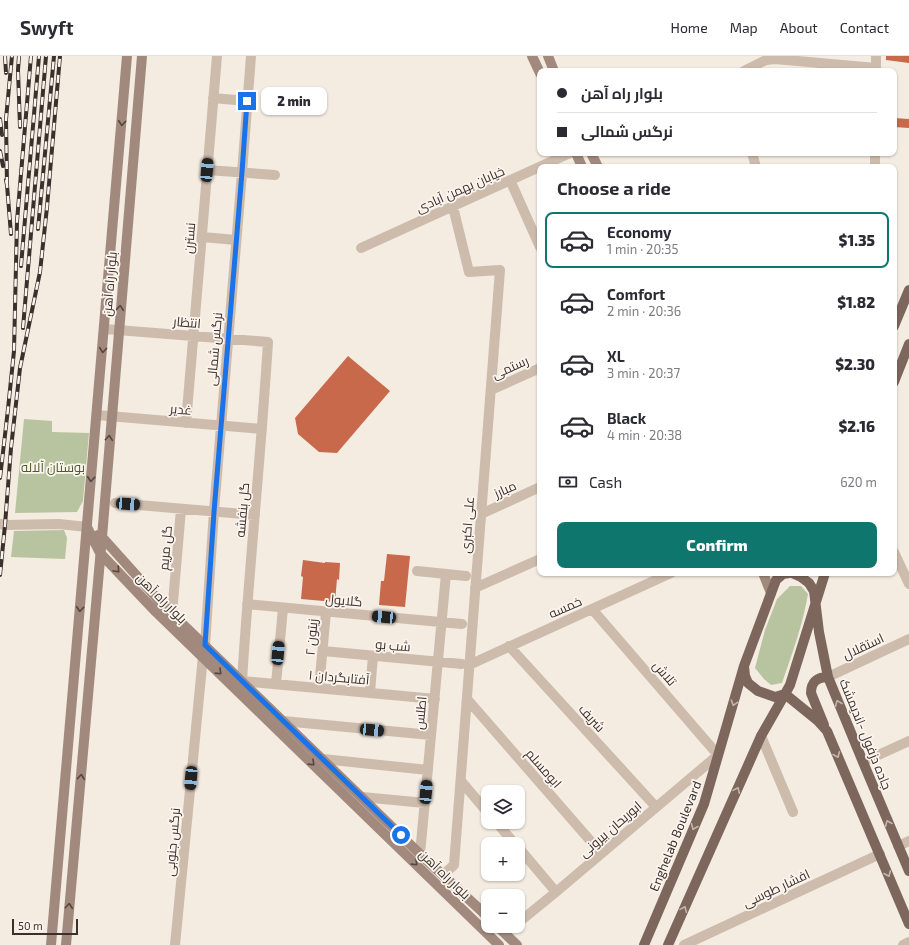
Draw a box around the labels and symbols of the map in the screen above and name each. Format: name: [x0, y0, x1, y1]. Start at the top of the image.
callout: 2 min: [261, 87, 327, 115]
route end: [238, 92, 256, 110]
one-way arrow: [117, 120, 126, 126]
car: [200, 158, 214, 182]
street label: خیابان بهمن آبادی: [413, 162, 507, 216]
street label: نسترن: [180, 222, 198, 254]
street label: بلوار راه آهن: [98, 251, 120, 317]
one-way arrow: [116, 305, 125, 311]
street label: نرگس شمالی: [203, 312, 225, 386]
street label: انتظار: [171, 313, 202, 331]
one-way arrow: [98, 347, 107, 353]
street label: رستمی: [489, 352, 531, 382]
street label: غدیر: [168, 400, 193, 418]
one-way arrow: [105, 435, 114, 441]
park label: بوستان آلاله: [21, 459, 85, 475]
one-way arrow: [87, 476, 96, 482]
street label: مبارز: [490, 477, 519, 501]
street label: گل بنفشه: [232, 482, 252, 538]
street label: علی اکبری: [457, 496, 477, 554]
car: [116, 497, 140, 511]
street label: گل مریم: [155, 525, 177, 571]
one-way arrow: [112, 565, 120, 573]
street label: بلوار راه آهن: [133, 569, 191, 627]
street label: گلایول: [325, 590, 363, 611]
street label: خمسه: [546, 593, 584, 621]
one-way arrow: [76, 606, 85, 612]
car: [372, 610, 396, 624]
street label: زیتون ۲: [301, 618, 321, 656]
street label: استقلال: [840, 630, 887, 663]
street label: شب بو: [375, 635, 411, 655]
car: [271, 641, 285, 665]
street label: تلاش: [650, 657, 681, 689]
street label: آفتابگردان ۱: [308, 666, 371, 688]
one-way arrow: [214, 667, 222, 675]
street label: جاده دزفول -اندیمشک: [835, 676, 896, 792]
street label: اطلس: [411, 696, 429, 730]
one-way arrow: [835, 699, 843, 706]
one-way arrow: [730, 700, 738, 707]
street label: شریف: [575, 701, 609, 735]
car: [360, 723, 384, 737]
street label: ابومسلم: [521, 745, 565, 792]
one-way arrow: [832, 750, 840, 758]
one-way arrow: [307, 758, 315, 766]
car: [184, 766, 198, 790]
one-way arrow: [76, 774, 85, 780]
street label: Enghelab Boulevard: [645, 778, 705, 894]
car: [419, 780, 433, 804]
one-way arrow: [732, 787, 740, 794]
street label: ابوریحان بیرونی: [575, 797, 645, 861]
street label: نرگس جنوبی: [161, 807, 183, 877]
one-way arrow: [885, 819, 893, 827]
one-way arrow: [691, 823, 699, 830]
route start: [392, 826, 410, 844]
street label: بلوار راه آهن: [416, 846, 474, 902]
one-way arrow: [410, 858, 418, 866]
street label: افشار طوسی: [740, 866, 812, 910]
one-way arrow: [883, 870, 891, 878]
one-way arrow: [65, 903, 74, 909]
one-way arrow: [679, 906, 687, 914]
scale bar: [12, 917, 78, 936]

